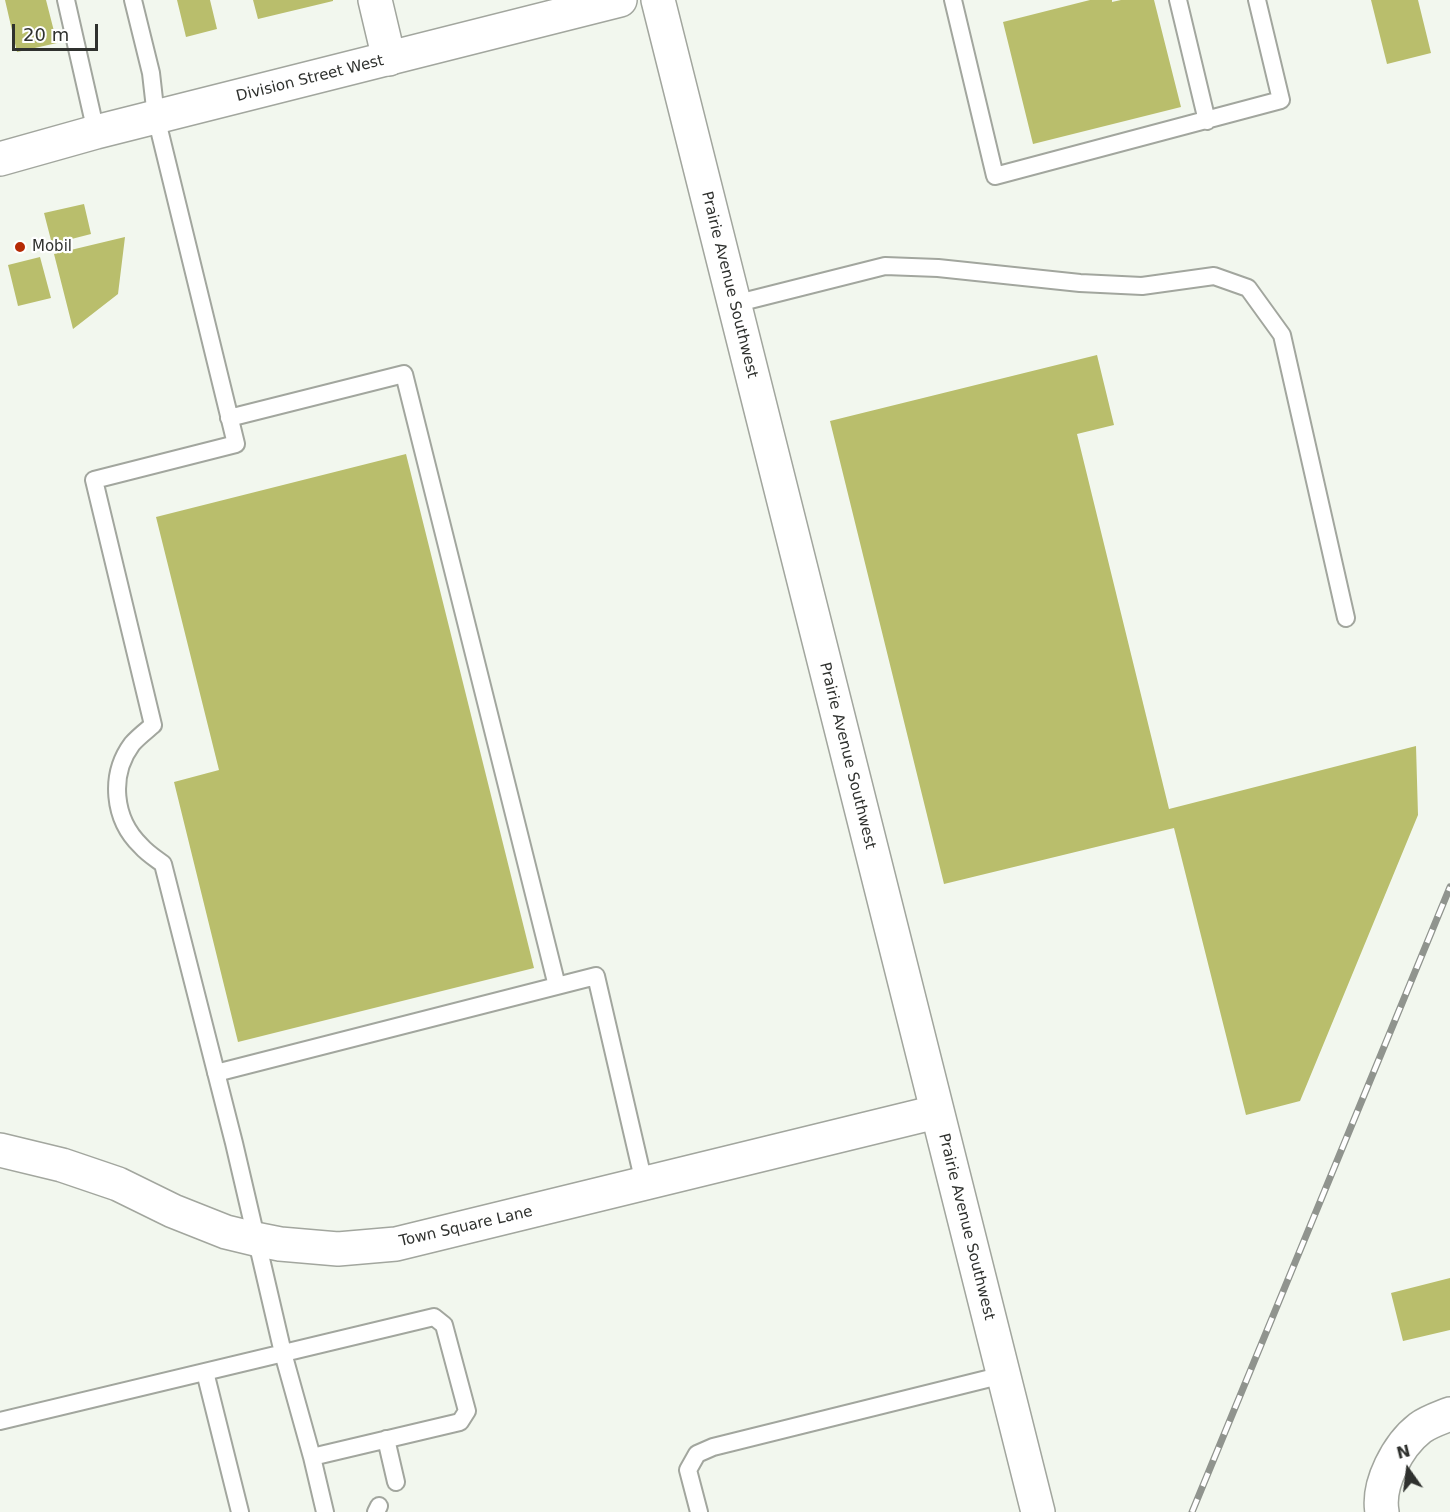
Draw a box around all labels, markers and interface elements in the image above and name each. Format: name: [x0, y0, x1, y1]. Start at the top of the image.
scale bar: [15, 12, 100, 50]
text: 20 m: [23, 24, 69, 45]
street label: Division Street West: [234, 52, 386, 106]
street label: Prairie Avenue Southwest: [697, 190, 761, 380]
place label: Mobil: [32, 238, 72, 256]
marker: Mobil: [13, 240, 27, 254]
street label: Prairie Avenue Southwest: [815, 661, 879, 851]
street label: Prairie Avenue Southwest: [934, 1132, 998, 1322]
street label: Town Square Lane: [398, 1203, 534, 1251]
north arrow: [1378, 1440, 1438, 1500]
text: N: [1395, 1441, 1412, 1463]

